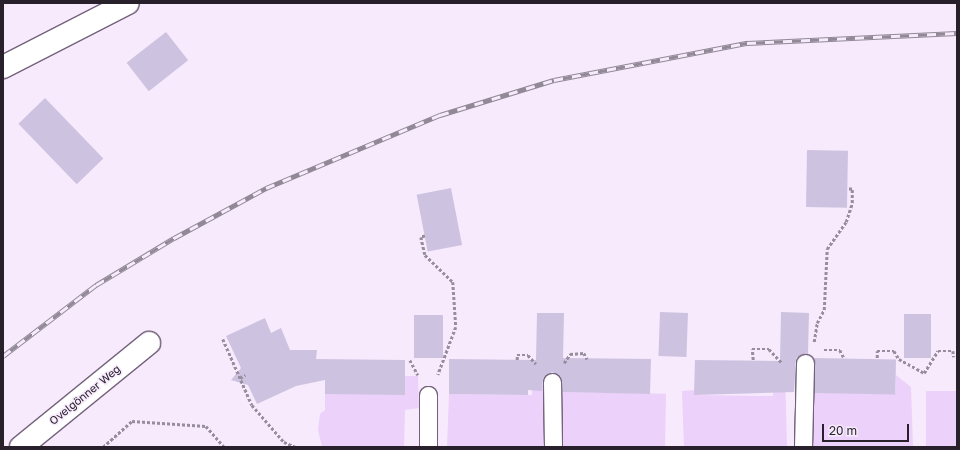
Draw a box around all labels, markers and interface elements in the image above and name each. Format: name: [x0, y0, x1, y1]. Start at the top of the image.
street label: Ovelgönner Weg: [47, 362, 123, 428]
scale bar: [824, 416, 911, 442]
text: 20 m: [829, 423, 857, 438]

